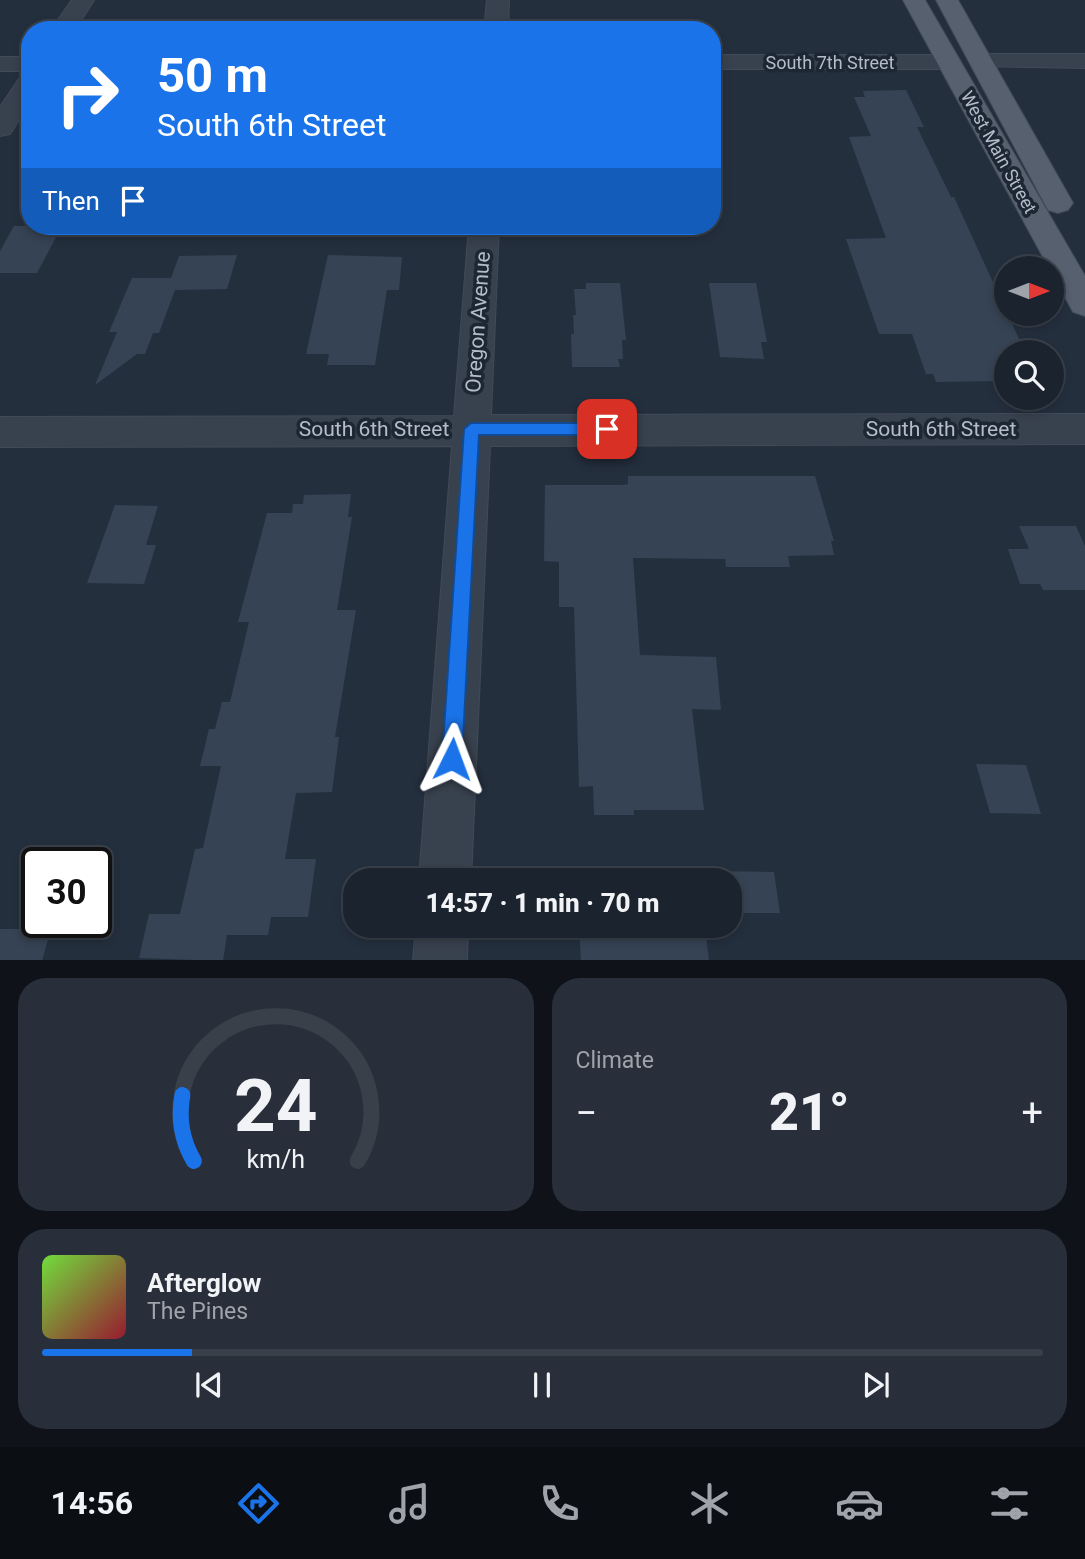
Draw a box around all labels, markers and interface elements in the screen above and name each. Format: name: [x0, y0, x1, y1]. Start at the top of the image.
text: 50 m: [157, 47, 268, 104]
icon: right: [42, 49, 133, 140]
street label: South 7th Street: [765, 52, 895, 73]
street label: West Main Street: [957, 87, 1041, 217]
text: South 6th Street: [157, 106, 386, 144]
icon: arrive: [114, 182, 152, 220]
text: Then: [42, 186, 100, 216]
street label: Oregon Avenue: [461, 250, 495, 394]
north arrow: [994, 256, 1064, 326]
map controls: [994, 256, 1064, 410]
button: search: [994, 340, 1064, 410]
pin: [577, 399, 637, 459]
icon: arrive: [588, 410, 626, 448]
street label: South 6th Street: [299, 417, 449, 441]
street label: South 6th Street: [866, 417, 1016, 441]
position arrow: [415, 722, 489, 796]
speed limit sign: 30: [21, 847, 112, 938]
text: 14:57 · 1 min · 70 m: [425, 888, 660, 918]
text: Climate: [576, 1047, 654, 1074]
text: 24: [234, 1063, 318, 1149]
text: 21°: [769, 1082, 850, 1143]
text: −: [576, 1091, 597, 1135]
text: +: [1021, 1091, 1043, 1135]
text: km/h: [246, 1144, 305, 1173]
text: Afterglow: [147, 1268, 261, 1298]
text: The Pines: [147, 1298, 248, 1325]
icon: previous: [190, 1366, 228, 1404]
icon: pause: [523, 1366, 561, 1404]
icon: next: [857, 1366, 895, 1404]
icon: directions: [234, 1479, 283, 1528]
icon: music: [385, 1479, 434, 1528]
icon: phone: [535, 1479, 584, 1528]
icon: climate: [685, 1479, 734, 1528]
icon: car: [835, 1479, 884, 1528]
icon: filters: [985, 1479, 1034, 1528]
text: 14:56: [51, 1484, 133, 1522]

